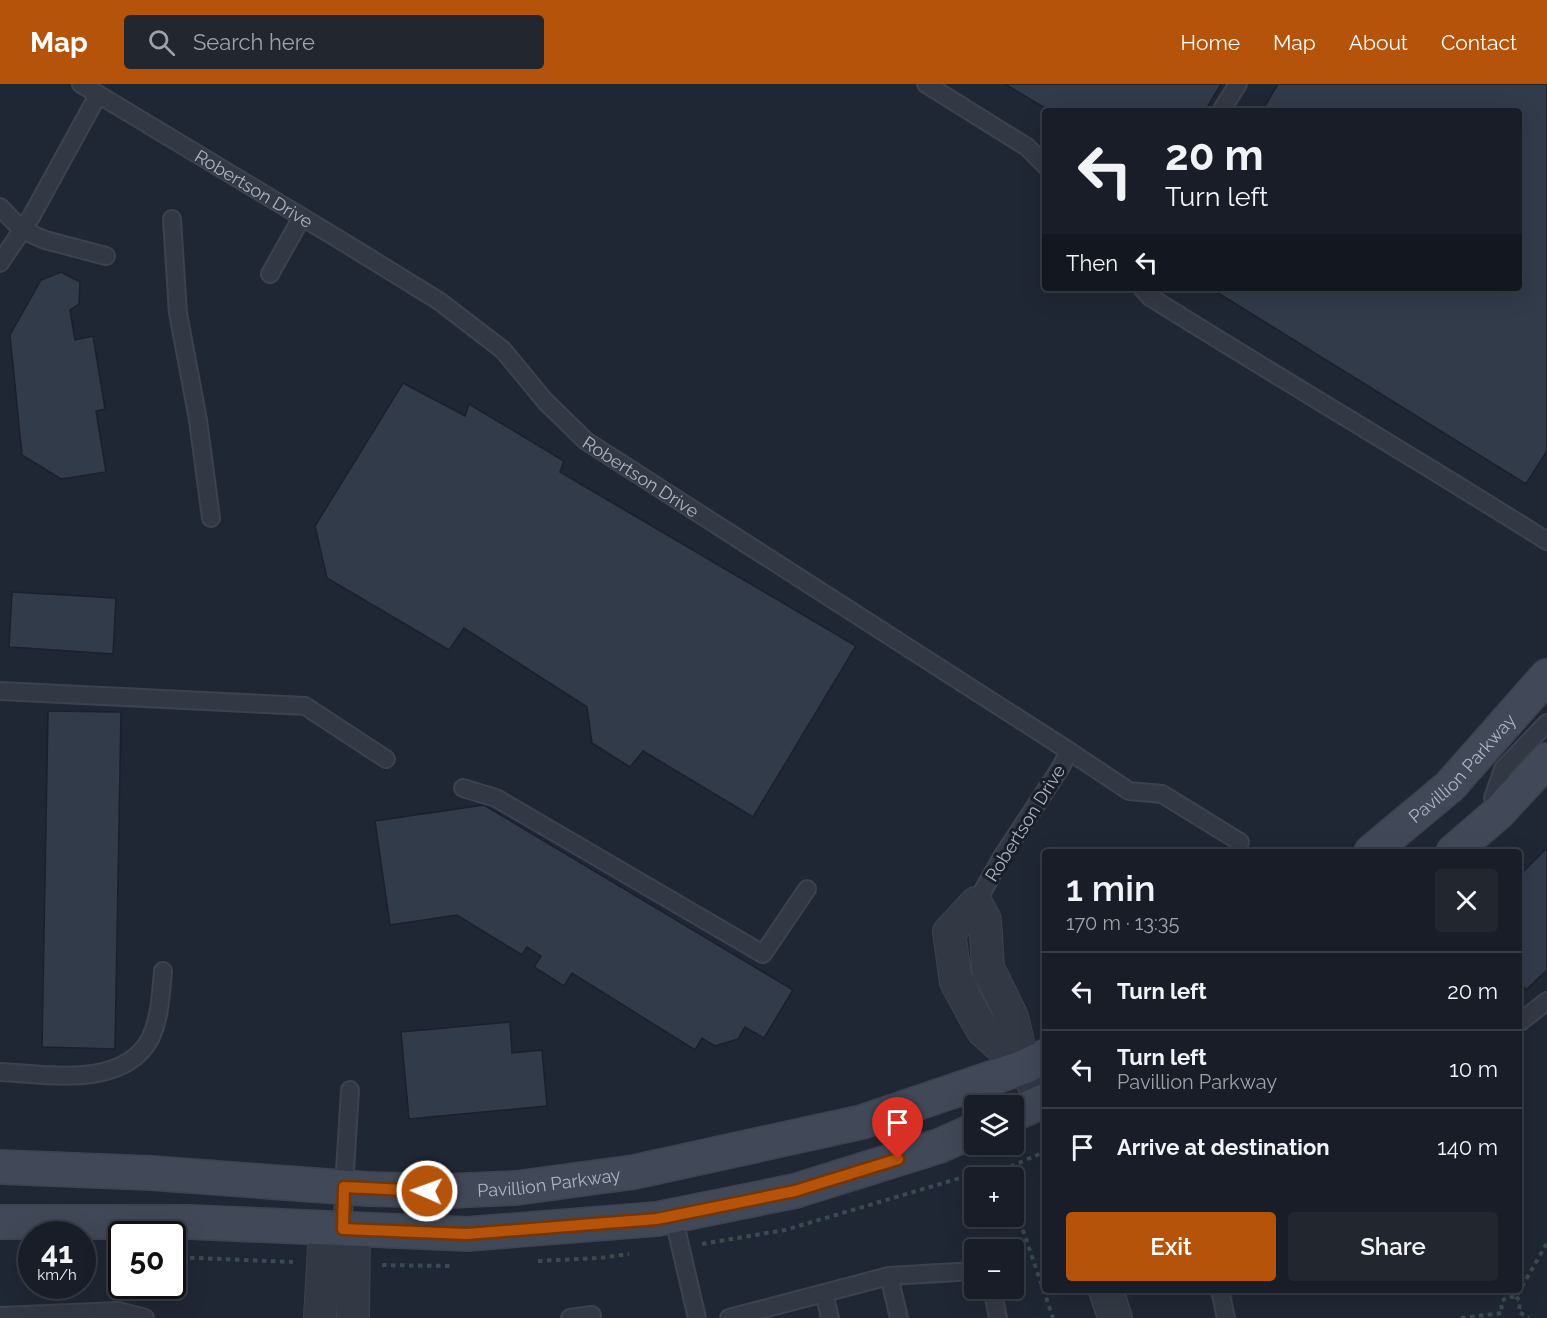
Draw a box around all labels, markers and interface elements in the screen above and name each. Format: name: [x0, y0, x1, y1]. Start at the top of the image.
search box: [124, 15, 544, 69]
text: Map: [30, 26, 88, 59]
icon: search: [145, 26, 178, 59]
text: Search here: [193, 29, 315, 55]
text: Home: [1181, 30, 1240, 55]
text: Map: [1273, 30, 1316, 55]
text: About: [1349, 30, 1408, 55]
text: Contact: [1441, 30, 1517, 55]
text: 20 m: [1165, 131, 1264, 180]
icon: left: [1066, 132, 1144, 210]
street label: Robertson Drive: [191, 145, 317, 232]
text: Turn left: [1165, 181, 1268, 212]
icon: left: [1130, 246, 1163, 279]
text: Then: [1066, 250, 1118, 276]
street label: Robertson Drive: [579, 431, 703, 522]
street label: Pavillion Parkway: [1404, 709, 1520, 827]
street label: Robertson Drive: [981, 760, 1070, 885]
text: 1 min: [1066, 867, 1155, 909]
button: close: [1435, 869, 1498, 932]
text: 170 m · 13:35: [1066, 911, 1179, 935]
icon: left: [1066, 975, 1099, 1008]
text: Turn left: [1117, 978, 1207, 1004]
text: 20 m: [1447, 978, 1498, 1004]
text: Turn left: [1117, 1044, 1207, 1070]
icon: left: [1066, 1053, 1099, 1086]
text: 10 m: [1449, 1056, 1498, 1082]
text: Pavillion Parkway: [1117, 1070, 1277, 1094]
map controls: [964, 1095, 1024, 1299]
button: layers: [964, 1095, 1024, 1155]
pin: [872, 1097, 923, 1159]
icon: arrive: [881, 1106, 914, 1139]
icon: arrive: [1066, 1131, 1099, 1164]
text: Arrive at destination: [1117, 1134, 1330, 1160]
text: 140 m: [1437, 1134, 1498, 1160]
position arrow: [395, 1159, 459, 1223]
street label: Pavillion Parkway: [477, 1163, 622, 1200]
button: +: [964, 1167, 1024, 1227]
button: Exit: [1066, 1212, 1276, 1281]
button: Share: [1288, 1212, 1498, 1281]
speed limit sign: 50: [108, 1221, 186, 1299]
text: 41: [41, 1235, 73, 1270]
button: −: [964, 1239, 1024, 1299]
text: km/h: [37, 1266, 77, 1284]

